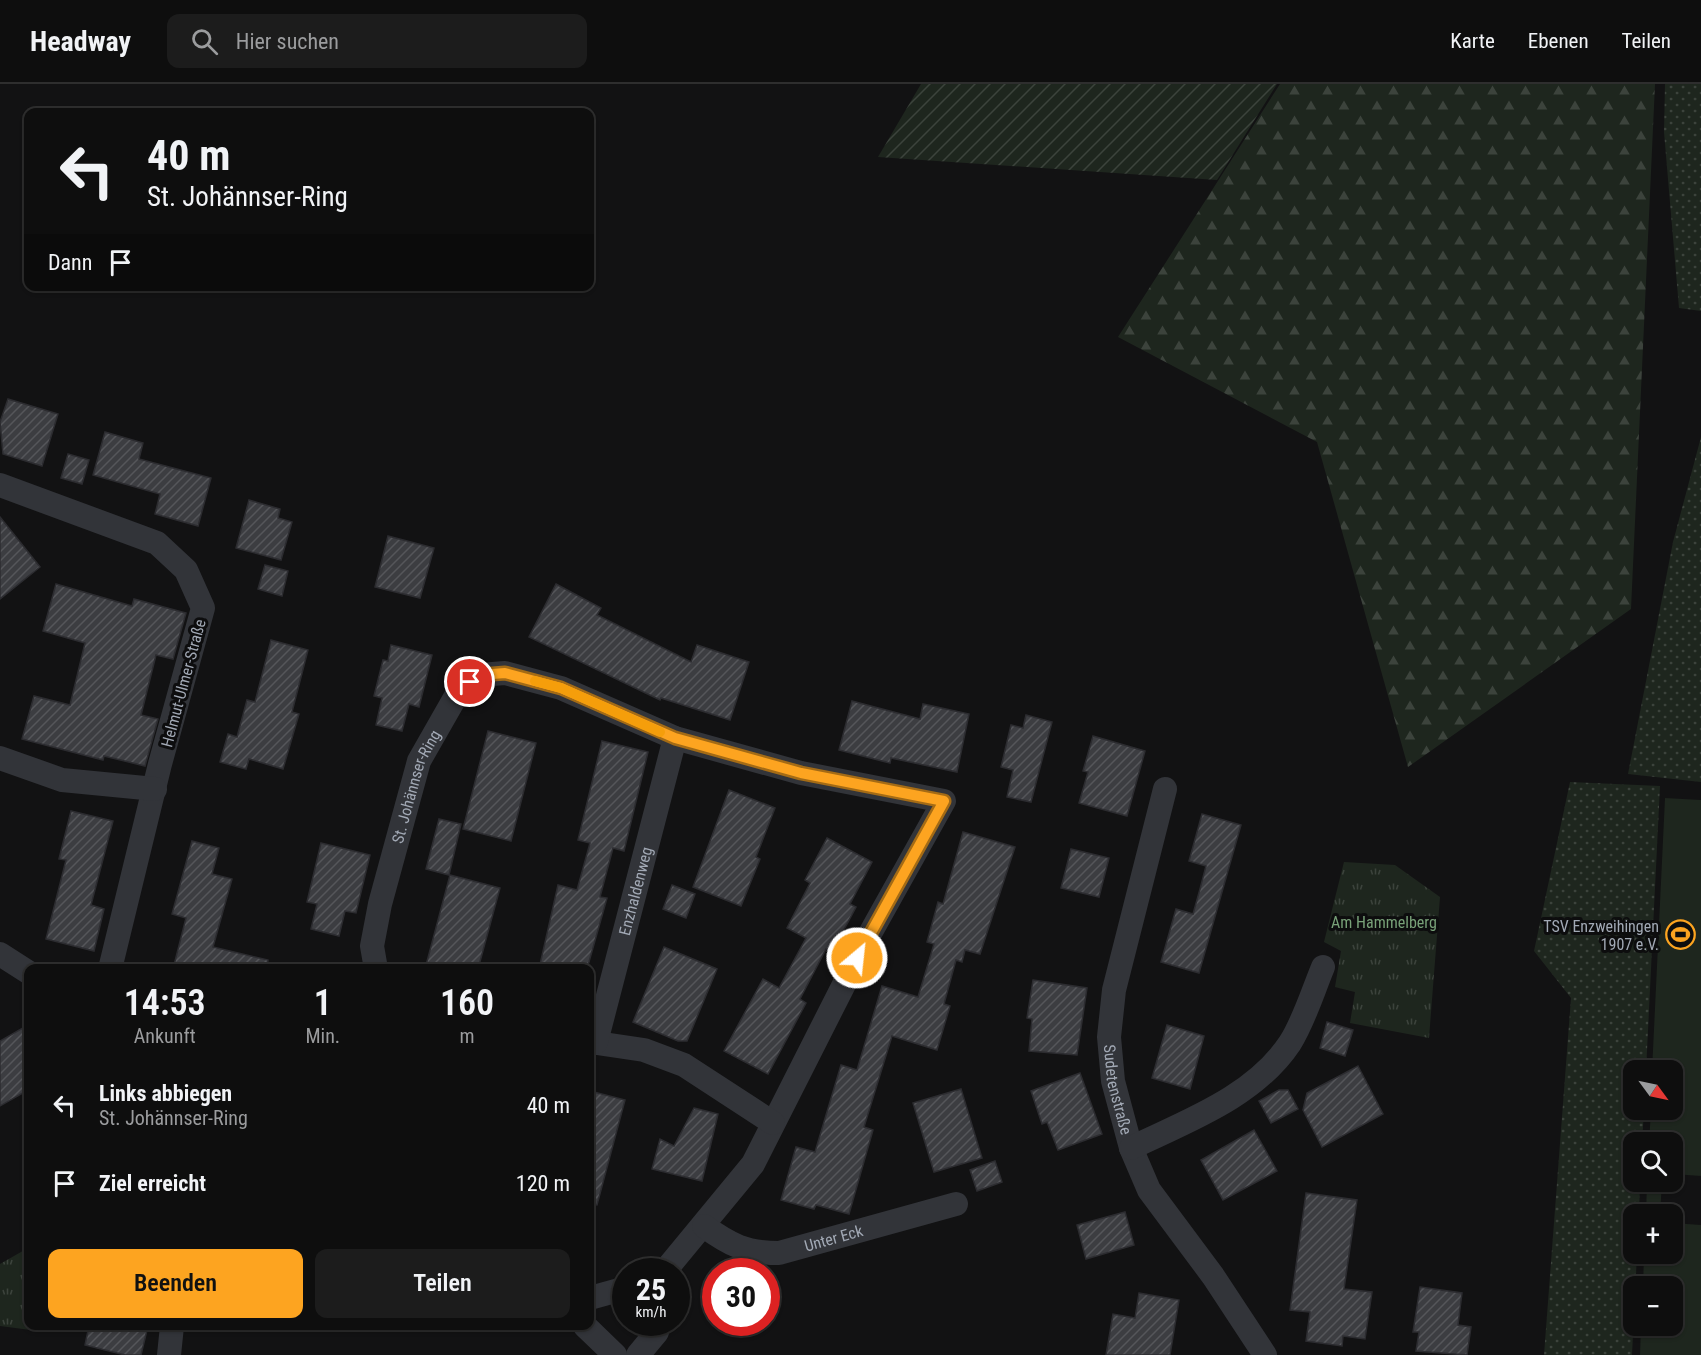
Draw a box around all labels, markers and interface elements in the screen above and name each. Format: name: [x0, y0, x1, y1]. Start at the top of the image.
search box: [167, 14, 587, 68]
text: Headway: [30, 25, 131, 58]
icon: search: [188, 25, 221, 58]
text: Hier suchen: [236, 29, 339, 54]
text: Karte: [1450, 29, 1495, 53]
text: Ebenen: [1528, 29, 1589, 53]
text: Teilen: [1622, 29, 1671, 53]
text: 40 m: [147, 131, 230, 180]
icon: left: [48, 132, 126, 210]
text: St. Johännser-Ring: [147, 181, 348, 213]
icon: arrive: [104, 246, 137, 279]
text: Dann: [48, 250, 92, 275]
street label: Helmut-Ulmer-Straße: [157, 617, 210, 749]
pin: [444, 656, 495, 707]
icon: arrive: [453, 665, 486, 698]
street label: St. Johännser-Ring: [388, 727, 445, 845]
street label: Enzhaldenweg: [615, 845, 656, 937]
park label: Am Hammelberg: [1331, 913, 1437, 932]
place label: TSV Enzweihingen 1907 e.V.: [1543, 917, 1659, 954]
sports icon: TSV Enzweihingen 1907 e.V.: [1664, 919, 1696, 951]
position arrow: [825, 926, 889, 990]
text: 14:53: [124, 982, 206, 1024]
text: 1: [314, 982, 332, 1024]
text: 160: [440, 982, 494, 1024]
text: Ankunft: [134, 1024, 196, 1048]
text: Min.: [305, 1024, 340, 1048]
text: m: [460, 1024, 475, 1048]
street label: Sudetenstraße: [1100, 1044, 1136, 1137]
north arrow: [1623, 1060, 1683, 1120]
map controls: [1623, 1060, 1683, 1336]
text: Links abbiegen: [99, 1081, 232, 1106]
icon: left: [48, 1089, 81, 1122]
text: 40 m: [527, 1093, 570, 1118]
text: St. Johännser-Ring: [99, 1106, 248, 1130]
button: search: [1623, 1132, 1683, 1192]
icon: arrive: [48, 1167, 81, 1200]
text: Ziel erreicht: [99, 1171, 206, 1196]
text: 120 m: [516, 1171, 570, 1196]
button: +: [1623, 1204, 1683, 1264]
street label: Unter Eck: [802, 1221, 866, 1256]
button: Beenden: [48, 1249, 303, 1318]
button: Teilen: [315, 1249, 570, 1318]
speed limit sign: 30: [702, 1258, 780, 1336]
text: 25: [636, 1272, 666, 1307]
button: −: [1623, 1276, 1683, 1336]
text: km/h: [636, 1303, 666, 1321]

